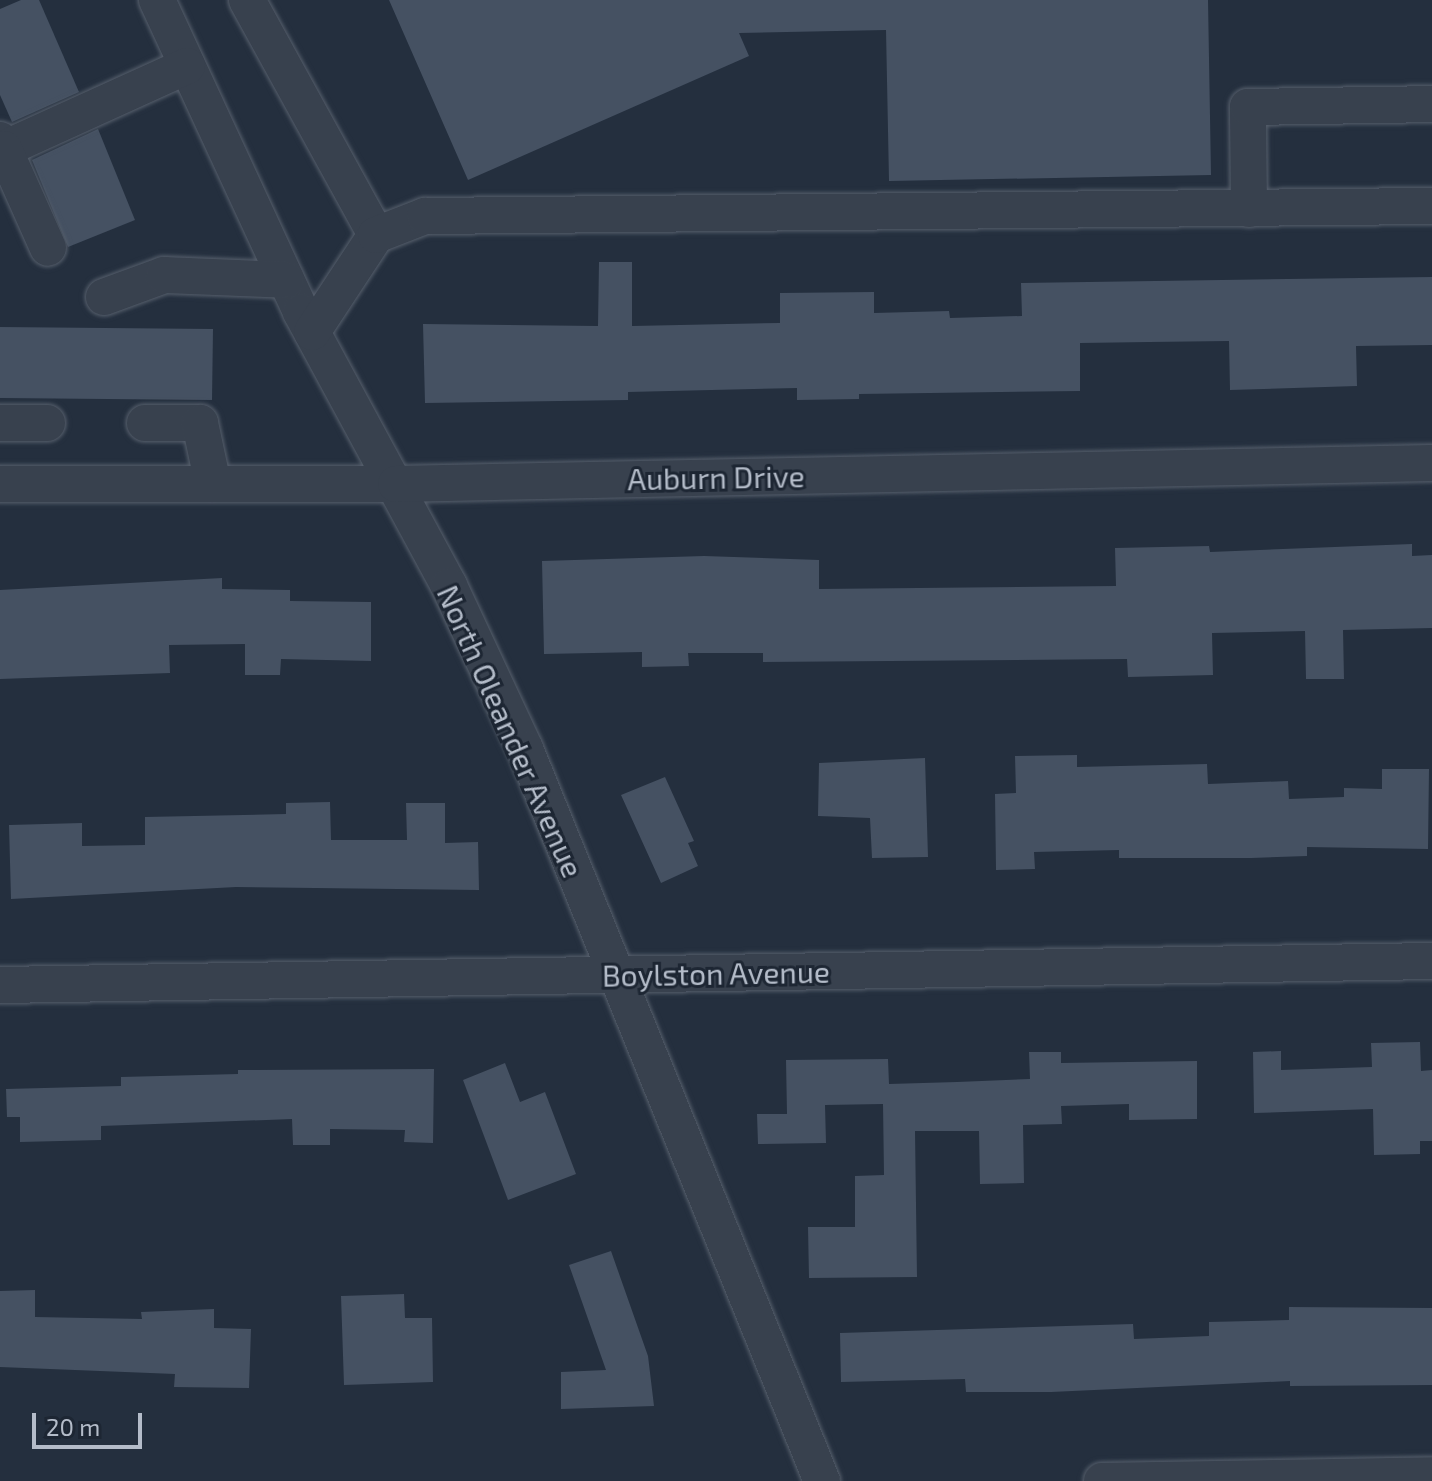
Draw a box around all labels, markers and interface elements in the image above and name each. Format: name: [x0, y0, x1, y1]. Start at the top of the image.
street label: Auburn Drive: [627, 457, 805, 497]
street label: North Oleander Avenue: [430, 579, 592, 883]
street label: Boylston Avenue: [601, 953, 831, 993]
scale bar: [36, 1397, 146, 1447]
text: 20 m: [46, 1412, 100, 1441]

